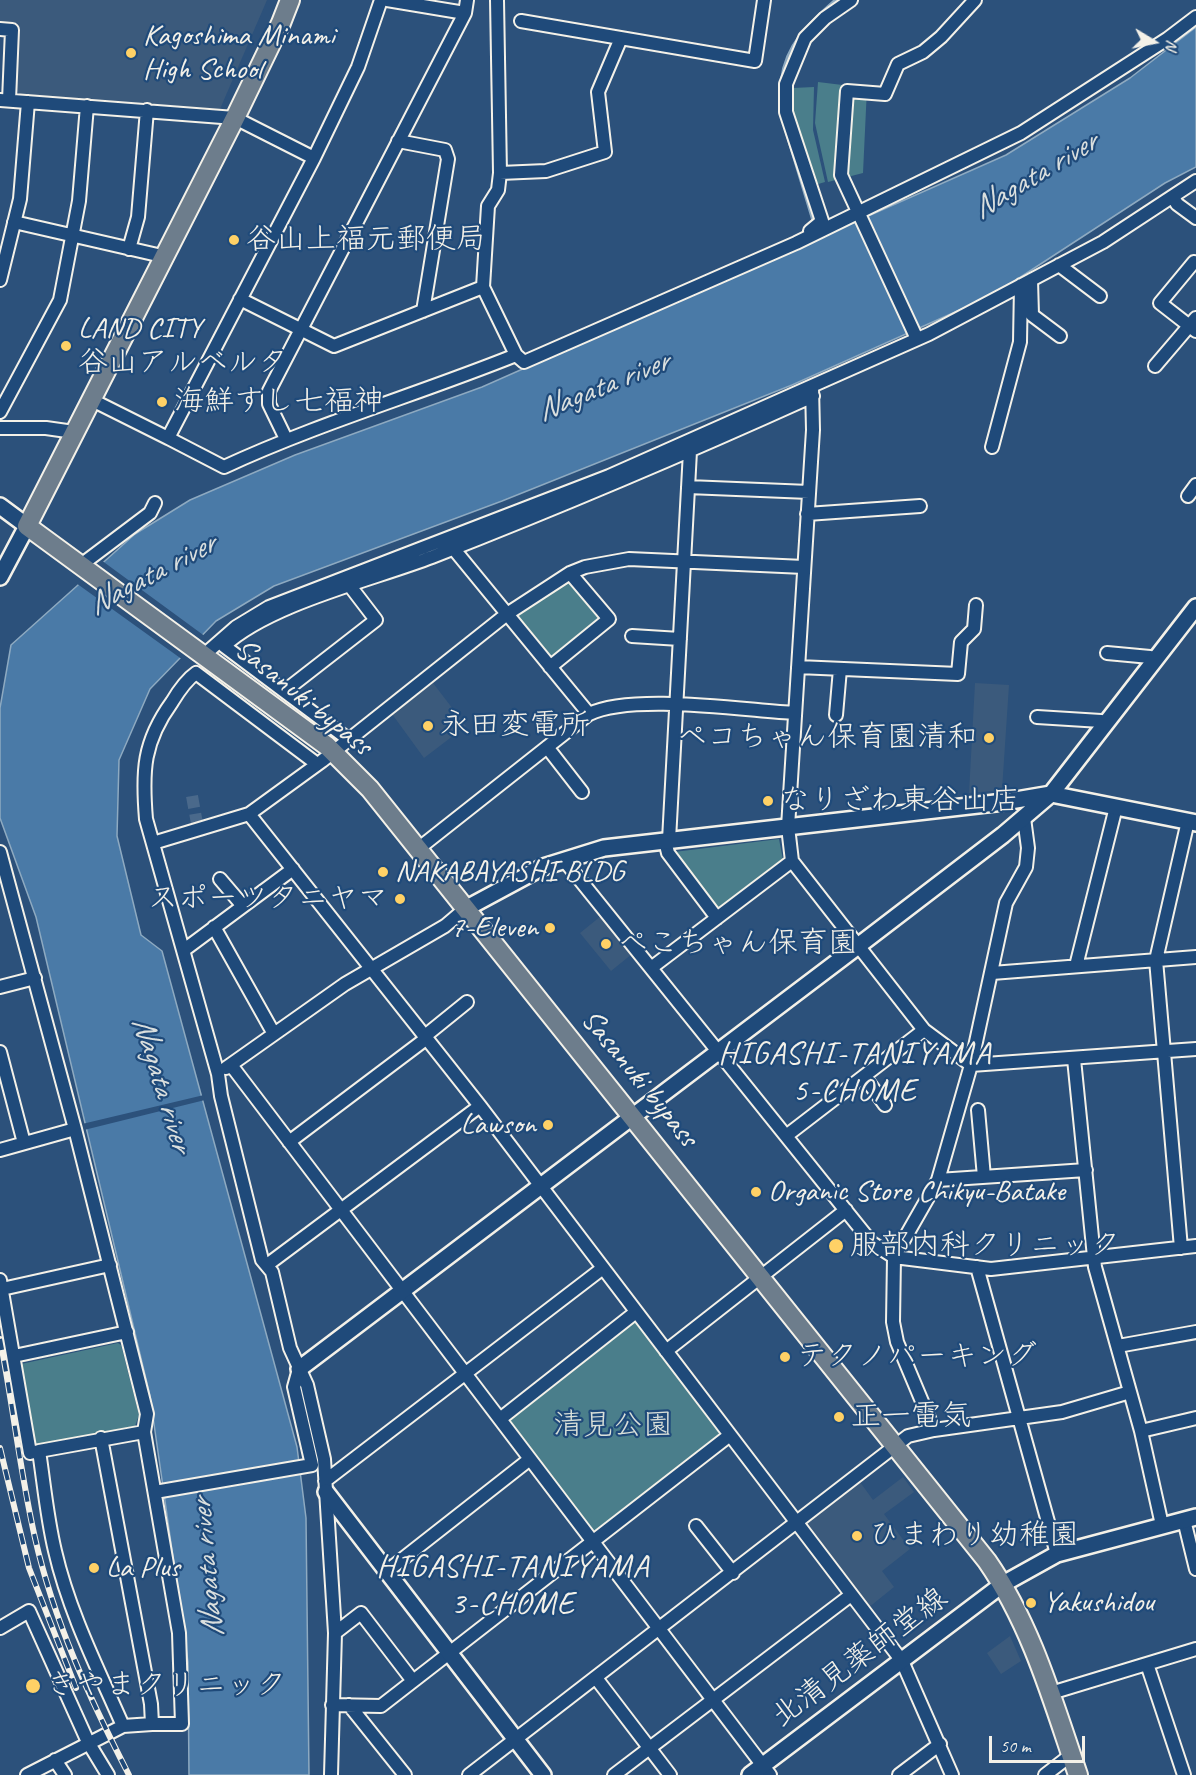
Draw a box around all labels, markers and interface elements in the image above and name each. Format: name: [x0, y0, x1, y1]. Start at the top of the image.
north arrow: [1124, 12, 1184, 72]
place label: Kagoshima Minami High School: [143, 18, 335, 88]
text: N: [1161, 39, 1182, 52]
marker: Kagoshima Minami High School: [124, 46, 138, 60]
water label: Nagata river: [966, 124, 1104, 228]
place label: 谷山上福元郵便局: [246, 222, 486, 258]
marker: 谷山上福元郵便局: [227, 233, 241, 247]
place label: LAND CITY 谷山アルベルタ: [78, 311, 288, 382]
marker: LAND CITY 谷山アルベルタ: [59, 339, 73, 353]
water label: Nagata river: [531, 343, 675, 431]
place label: 海鮮すし七福神: [174, 384, 384, 420]
marker: 海鮮すし七福神: [155, 395, 169, 409]
water label: Nagata river: [82, 525, 222, 625]
street label: Sasanuki bypass: [227, 632, 379, 764]
place label: 永田変電所: [440, 708, 590, 744]
marker: 永田変電所: [421, 719, 435, 733]
place label: ペコちゃん保育園清和: [677, 720, 977, 756]
marker: ペコちゃん保育園清和: [982, 731, 996, 745]
place label: なりざわ東谷山店: [780, 783, 1020, 819]
marker: なりざわ東谷山店: [761, 794, 775, 808]
place label: NAKABAYASHI BLDG: [395, 854, 624, 890]
marker: NAKABAYASHI BLDG: [376, 865, 390, 879]
place label: スポーツタニヤマ: [148, 881, 388, 917]
marker: スポーツタニヤマ: [393, 892, 407, 906]
place label: 7-Eleven: [451, 910, 538, 946]
marker: 7-Eleven: [543, 921, 557, 935]
place label: ぺこちゃん保育園: [618, 926, 858, 962]
marker: ぺこちゃん保育園: [599, 937, 613, 951]
street label: Sasanuki bypass: [573, 1003, 705, 1155]
water label: Nagata river: [122, 1012, 200, 1156]
district label: HIGASHI-TANIYAMA 5-CHOME: [719, 1036, 991, 1111]
place label: Lawson: [461, 1107, 536, 1143]
marker: Lawson: [541, 1118, 555, 1132]
place label: Organic Store Chikyu-Batake: [768, 1174, 1065, 1210]
marker: Organic Store Chikyu-Batake: [749, 1185, 763, 1199]
place label: 服部内科クリニック: [850, 1228, 1120, 1264]
marker: 服部内科クリニック: [827, 1237, 845, 1255]
place label: テクノパーキング: [797, 1339, 1037, 1375]
marker: テクノパーキング: [778, 1350, 792, 1364]
place label: 正一電気: [851, 1399, 971, 1435]
park label: 清見公園: [553, 1408, 673, 1444]
marker: 正一電気: [832, 1410, 846, 1424]
water label: Nagata river: [183, 1497, 233, 1639]
place label: ひまわり幼稚園: [869, 1518, 1079, 1554]
marker: ひまわり幼稚園: [850, 1529, 864, 1543]
district label: HIGASHI-TANIYAMA 3-CHOME: [377, 1549, 649, 1624]
place label: La Plus: [106, 1550, 180, 1586]
marker: La Plus: [87, 1561, 101, 1575]
street label: 北清見薬師堂線: [765, 1580, 955, 1736]
place label: Yakushidou: [1043, 1585, 1154, 1621]
marker: Yakushidou: [1024, 1596, 1038, 1610]
place label: きやまクリニック: [46, 1668, 286, 1704]
marker: きやまクリニック: [24, 1677, 42, 1695]
scale bar: [992, 1724, 1088, 1762]
text: 50 m: [1000, 1735, 1031, 1757]

